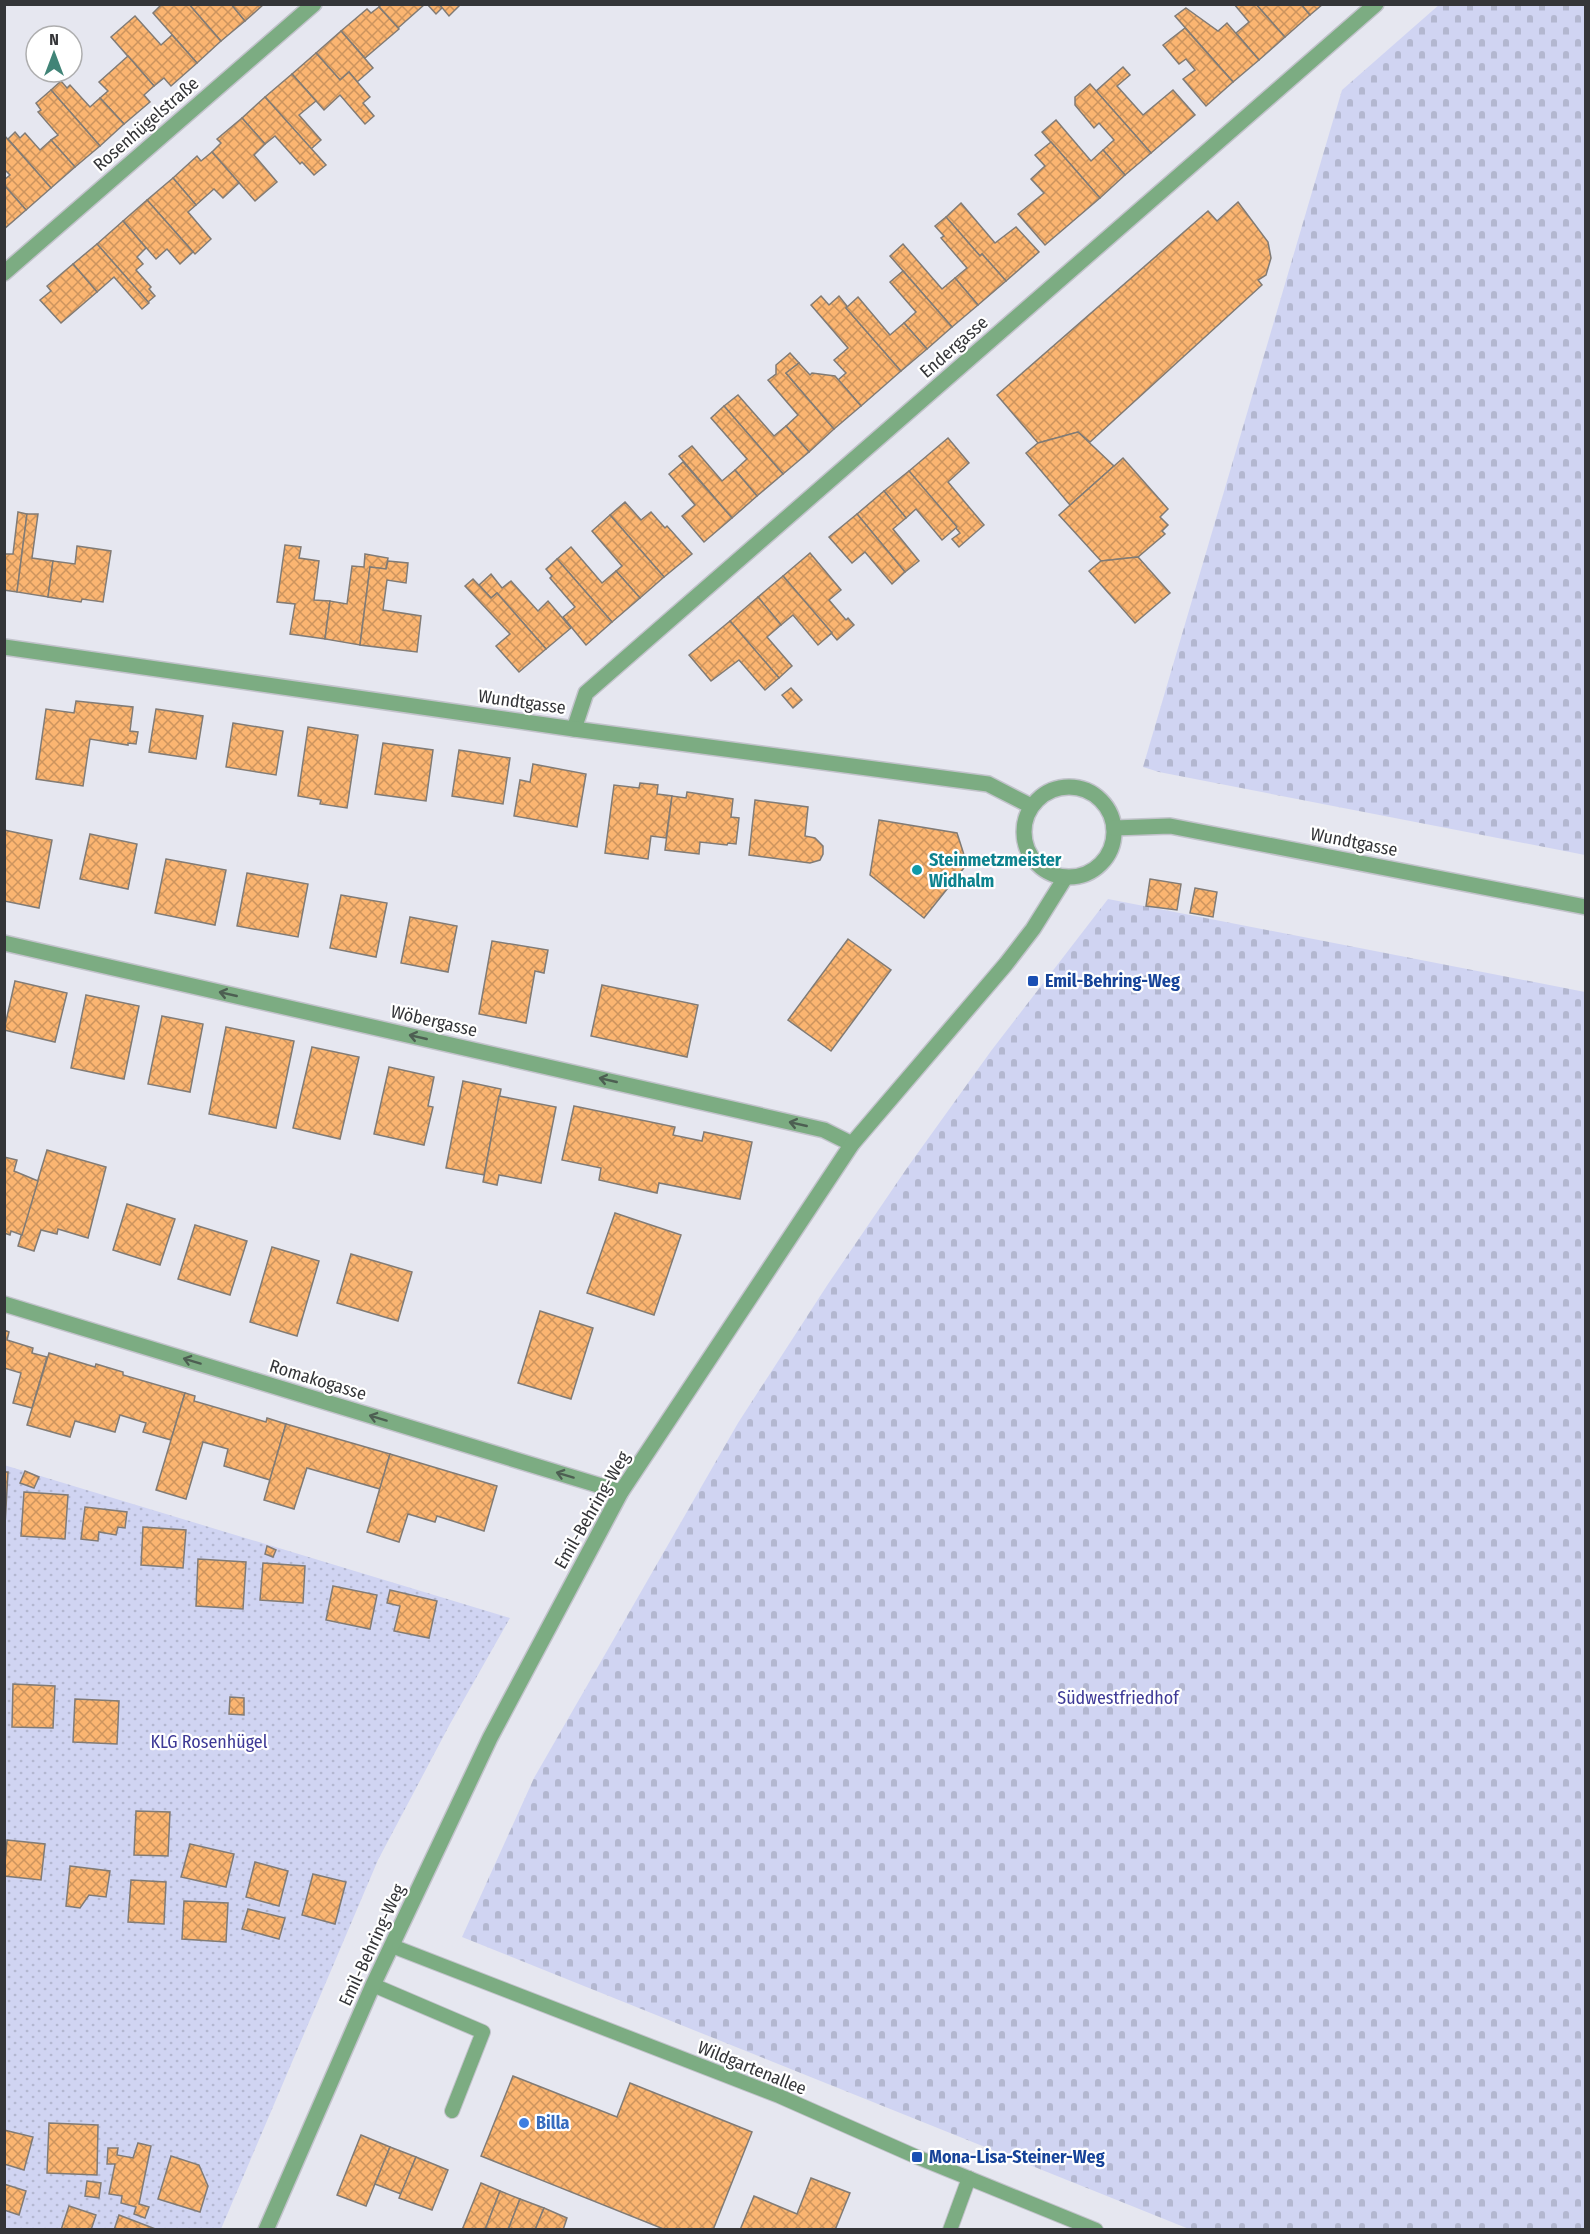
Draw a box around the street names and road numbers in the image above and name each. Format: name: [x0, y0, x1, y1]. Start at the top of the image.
street label: Rosenhügelstraße: [89, 72, 203, 176]
street label: Endergasse: [915, 311, 993, 383]
street label: Wundtgasse: [477, 685, 567, 719]
street label: Wundtgasse: [1309, 823, 1400, 861]
street label: Wöbergasse: [389, 1000, 480, 1042]
street label: Romakogasse: [267, 1355, 369, 1405]
street label: Emil-Behring-Weg: [549, 1447, 635, 1573]
street label: Emil-Behring-Weg: [334, 1880, 410, 2009]
street label: Wildgartenallee: [694, 2036, 810, 2100]

